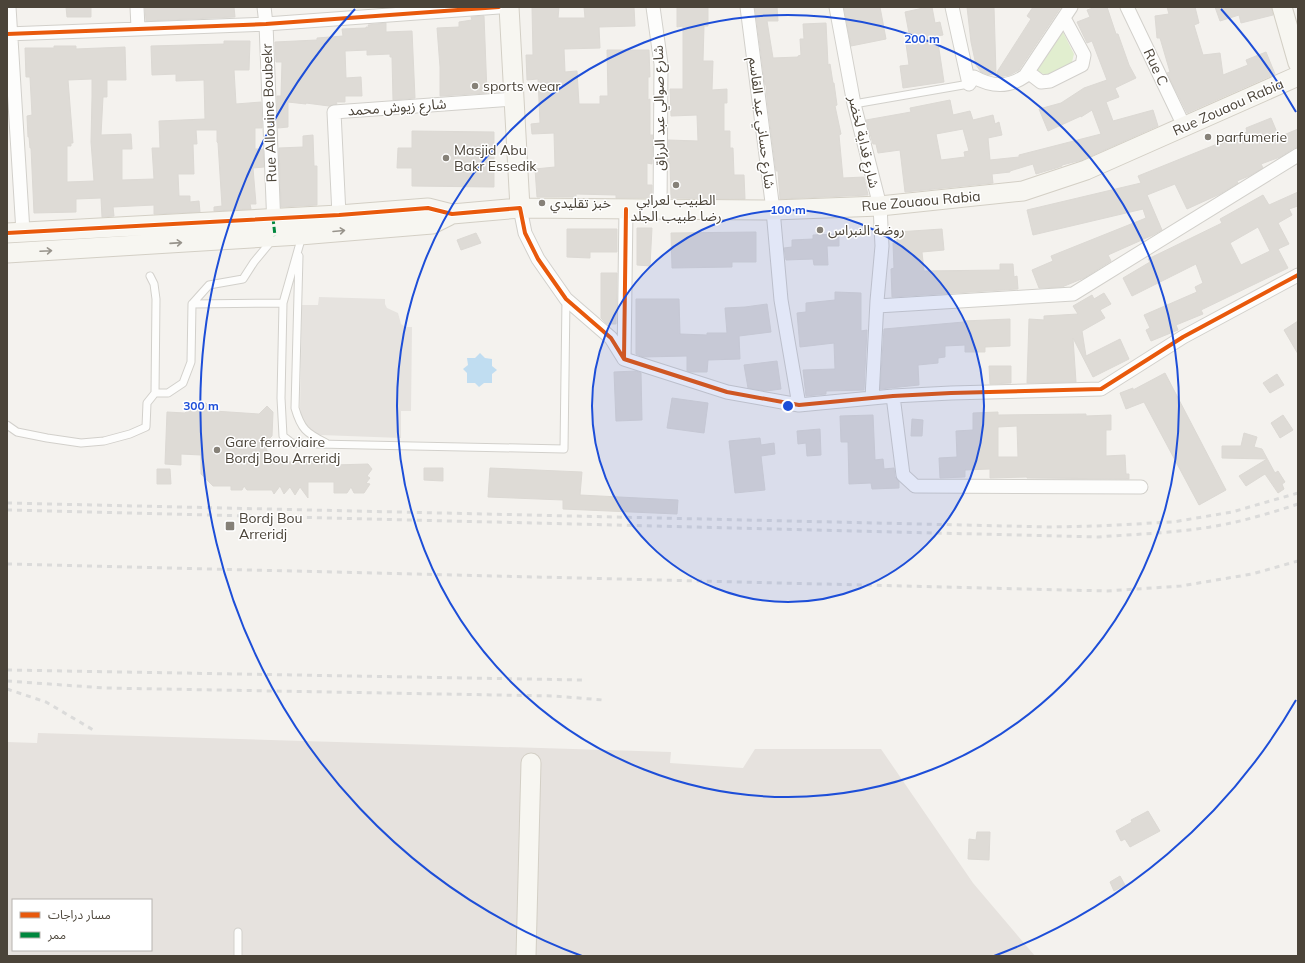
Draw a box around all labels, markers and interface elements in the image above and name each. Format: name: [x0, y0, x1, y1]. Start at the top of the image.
text: 200 m: [904, 31, 940, 46]
street label: Rue Allouine Boubekr: [258, 42, 280, 183]
street label: شارع صوالي عبد الرزاق: [649, 45, 671, 171]
street label: Rue C: [1140, 46, 1172, 88]
street label: شارع حساني عبد القاسم: [743, 56, 779, 190]
street label: Rue Zouaou Rabia: [1170, 74, 1286, 140]
place label: sports wear: [483, 77, 561, 95]
marker: sports wear: [470, 81, 480, 91]
street label: شارع قداية لخضر: [842, 93, 883, 190]
street label: شارع زيوش محمد: [347, 95, 447, 121]
place label: parfumerie: [1216, 128, 1287, 146]
marker: parfumerie: [1203, 132, 1213, 142]
place label: Masjid Abu Bakr Essedik: [454, 141, 537, 175]
marker: Masjid Abu Bakr Essedik: [441, 153, 451, 163]
marker: الطبيب لعرابي رضا طبيب الجلد: [671, 180, 681, 190]
street label: Rue Zouaou Rabia: [861, 187, 981, 215]
place label: الطبيب لعرابي رضا طبيب الجلد: [630, 191, 722, 225]
place label: خبز تقليدي: [550, 194, 611, 214]
marker: خبز تقليدي: [537, 198, 547, 208]
text: 100 m: [770, 202, 806, 217]
place label: روضة النبراس: [828, 221, 905, 239]
marker: روضة النبراس: [815, 225, 825, 235]
one-way arrow: [332, 228, 345, 235]
one-way arrow: [169, 239, 182, 246]
one-way arrow: [39, 247, 52, 255]
text: 300 m: [183, 398, 219, 413]
centre of rings: [781, 399, 795, 413]
place label: Gare ferroviaire Bordj Bou Arreridj: [225, 433, 340, 467]
marker: Gare ferroviaire Bordj Bou Arreridj: [212, 445, 222, 455]
place label: Bordj Bou Arreridj: [239, 509, 302, 543]
marker: Bordj Bou Arreridj: [224, 520, 236, 532]
legend: [12, 899, 152, 951]
text: مسار دراجات: [48, 907, 111, 922]
text: ممر: [47, 927, 66, 942]

